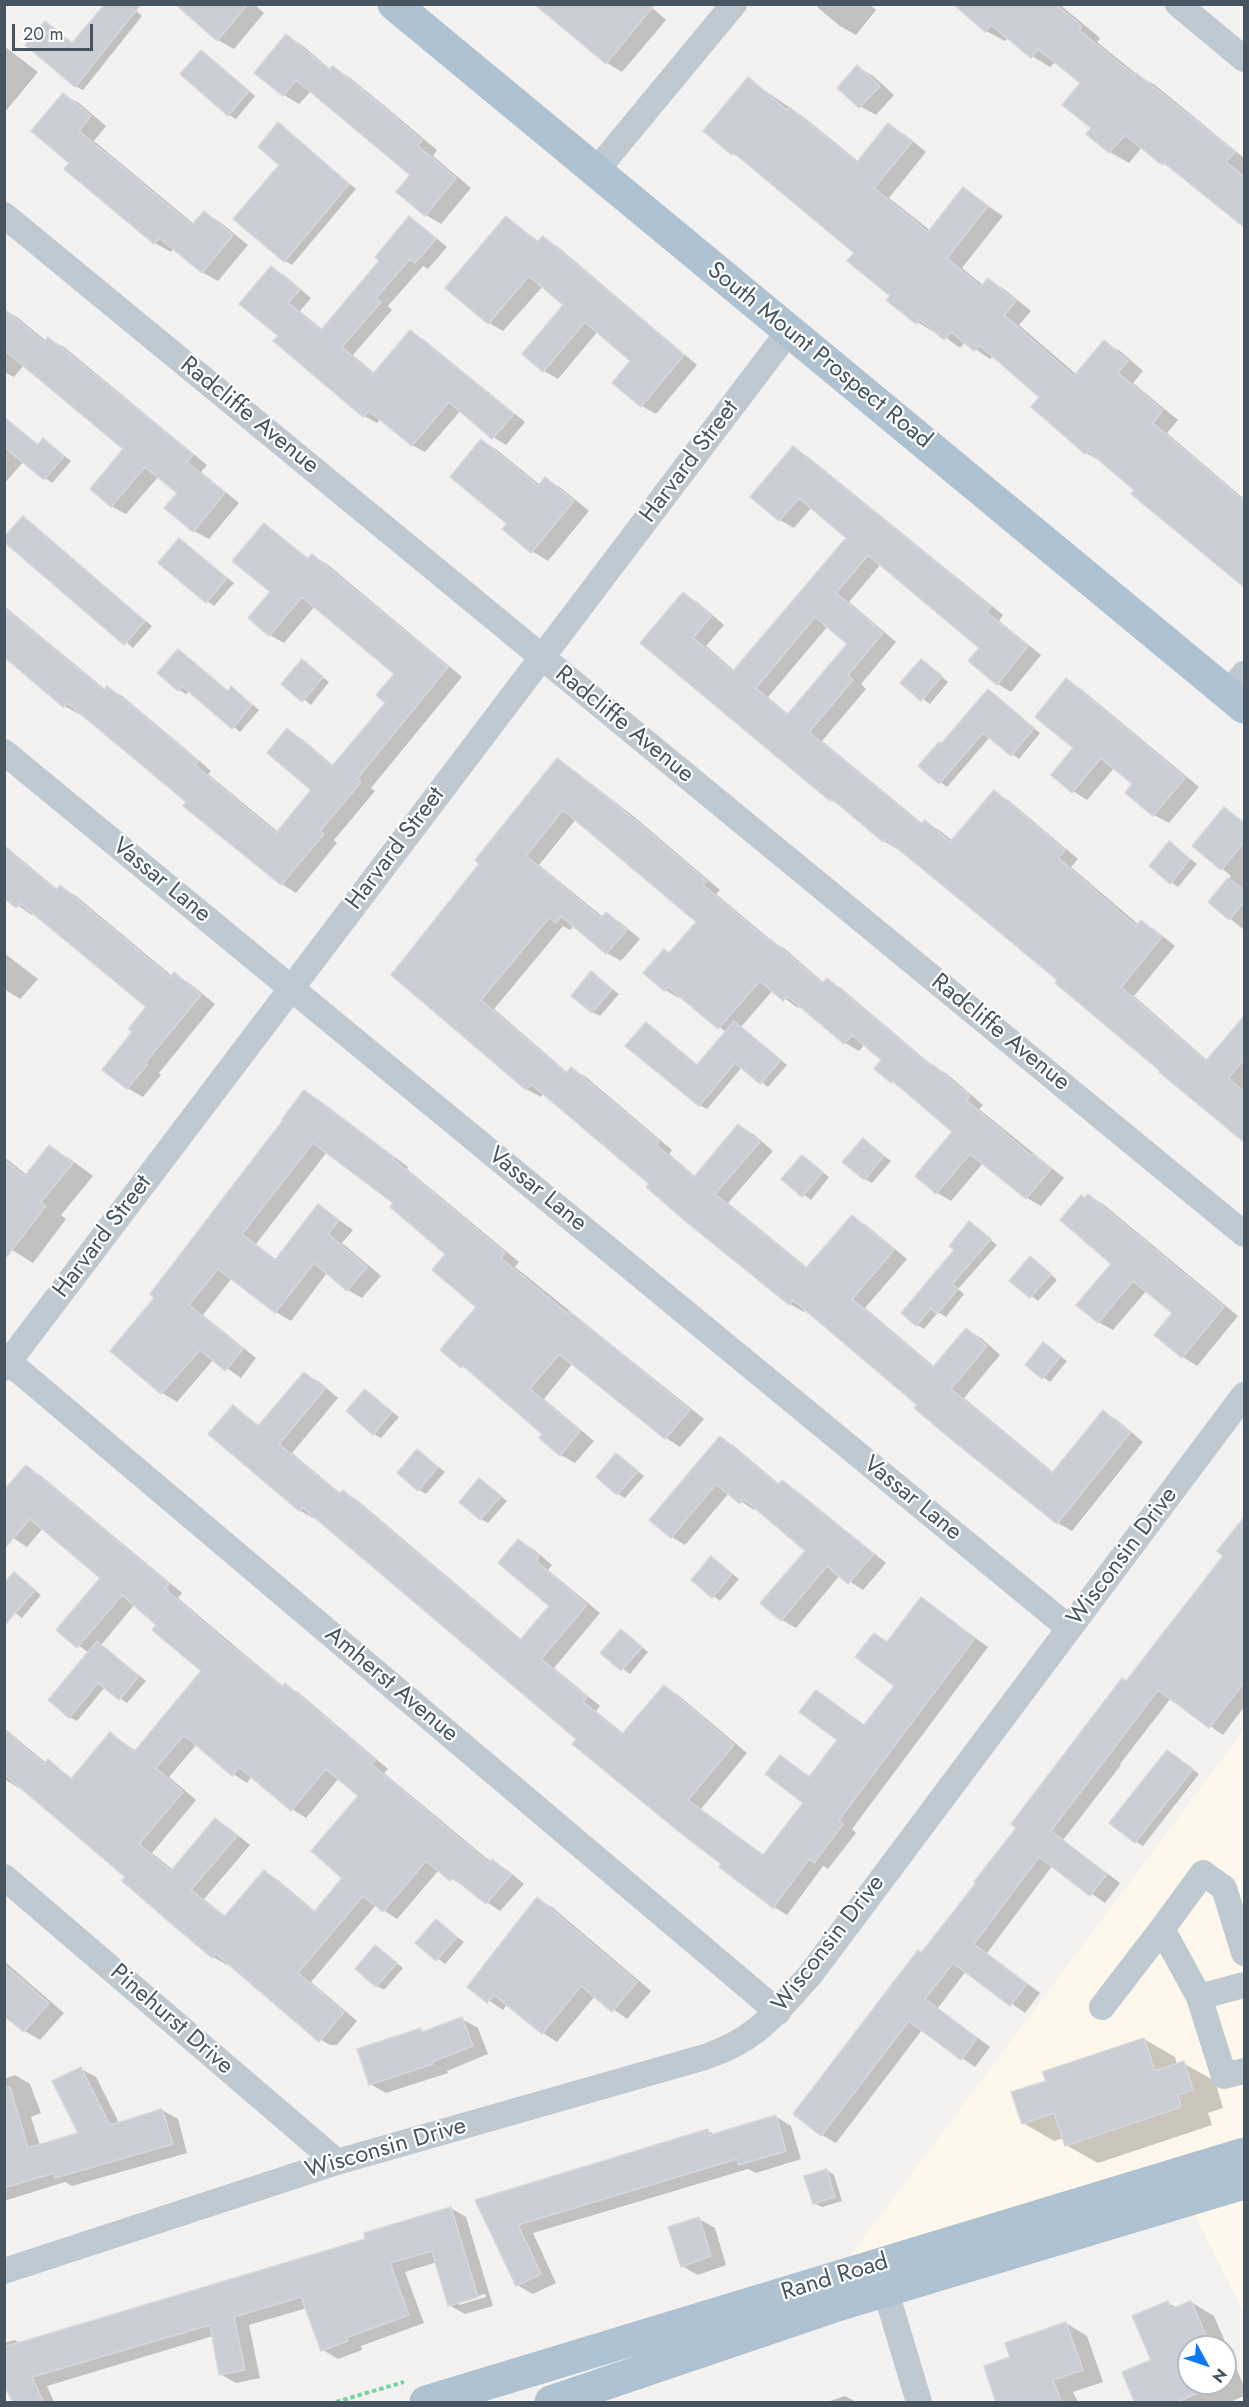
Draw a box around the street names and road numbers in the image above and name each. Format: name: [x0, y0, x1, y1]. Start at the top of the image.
street label: South Mount Prospect Road: [701, 256, 937, 456]
street label: Radcliffe Avenue: [174, 351, 324, 481]
street label: Harvard Street: [635, 395, 745, 529]
street label: Radcliffe Avenue: [549, 660, 699, 790]
street label: Harvard Street: [341, 782, 451, 916]
street label: Vassar Lane: [106, 832, 216, 930]
street label: Radcliffe Avenue: [925, 968, 1075, 1098]
street label: Vassar Lane: [482, 1141, 592, 1239]
street label: Harvard Street: [48, 1170, 158, 1304]
street label: Vassar Lane: [857, 1450, 967, 1548]
street label: Wisconsin Drive: [1062, 1482, 1184, 1632]
street label: Amherst Avenue: [318, 1621, 464, 1749]
street label: Wisconsin Drive: [767, 1870, 891, 2018]
street label: Pinehurst Drive: [104, 1959, 238, 2081]
street label: Wisconsin Drive: [302, 2112, 470, 2186]
street label: Rand Road: [778, 2248, 892, 2308]

